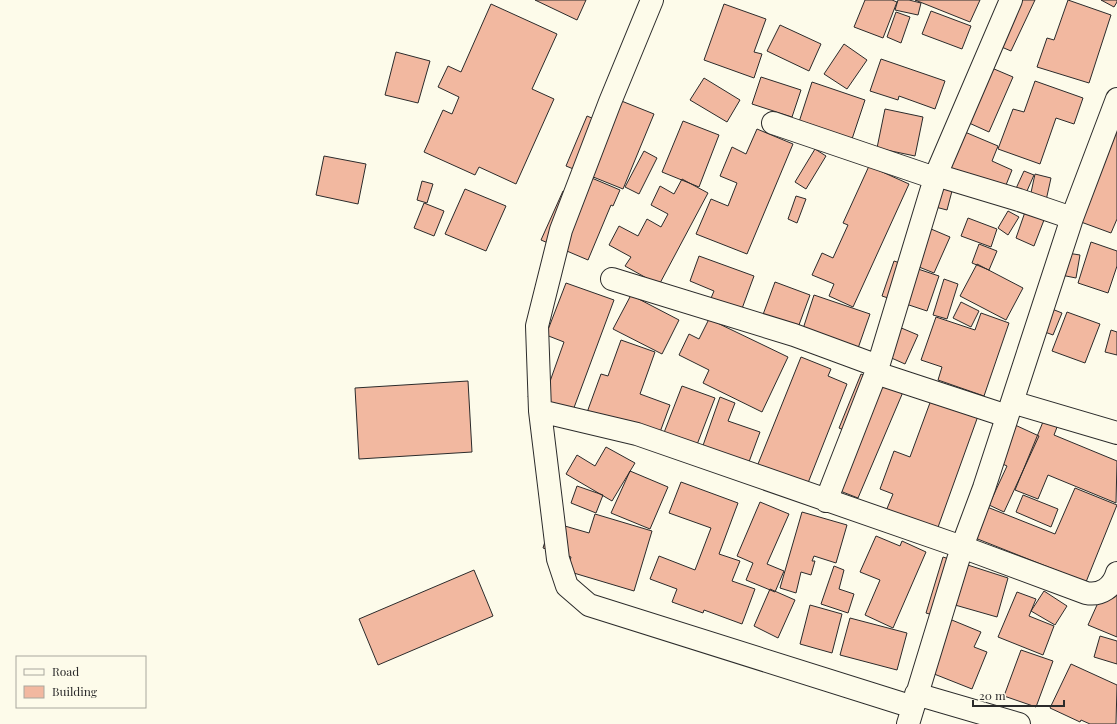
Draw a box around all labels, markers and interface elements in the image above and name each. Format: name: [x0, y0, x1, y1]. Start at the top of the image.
legend: [16, 656, 146, 708]
text: Road: [52, 663, 79, 679]
scale bar: [973, 682, 1064, 708]
text: Building: [52, 683, 98, 699]
text: 20 m: [979, 687, 1006, 703]

